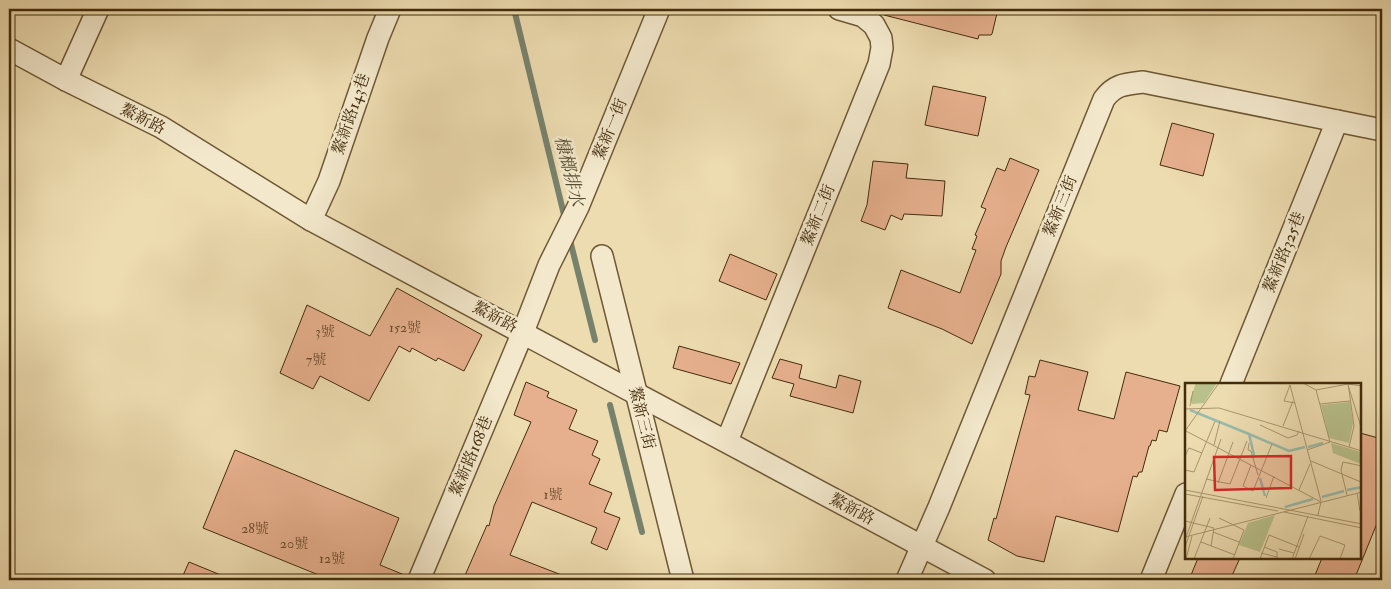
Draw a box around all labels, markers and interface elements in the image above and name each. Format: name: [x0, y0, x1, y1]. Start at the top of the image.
street label: 鰲新路143巷: [328, 71, 374, 157]
street label: 鰲新一街: [589, 96, 631, 162]
street label: 鰲新路: [117, 99, 169, 139]
water label: 槺榔排水: [549, 133, 589, 211]
street label: 鰲新三街: [1039, 173, 1081, 239]
street label: 鰲新二街: [797, 182, 839, 248]
street label: 鰲新路325巷: [1259, 209, 1309, 295]
street label: 鰲新路: [469, 297, 521, 337]
house number: 152號: [389, 319, 421, 336]
house number: 3號: [315, 323, 335, 340]
house number: 7號: [306, 351, 326, 368]
inset map: [1185, 383, 1361, 559]
street label: 鰲新三街: [625, 385, 659, 451]
street label: 鰲新路168巷: [445, 413, 497, 499]
house number: 1號: [544, 486, 563, 503]
street label: 鰲新路: [826, 489, 878, 529]
house number: 28號: [241, 520, 269, 537]
house number: 20號: [280, 535, 308, 552]
house number: 12號: [319, 550, 345, 567]

